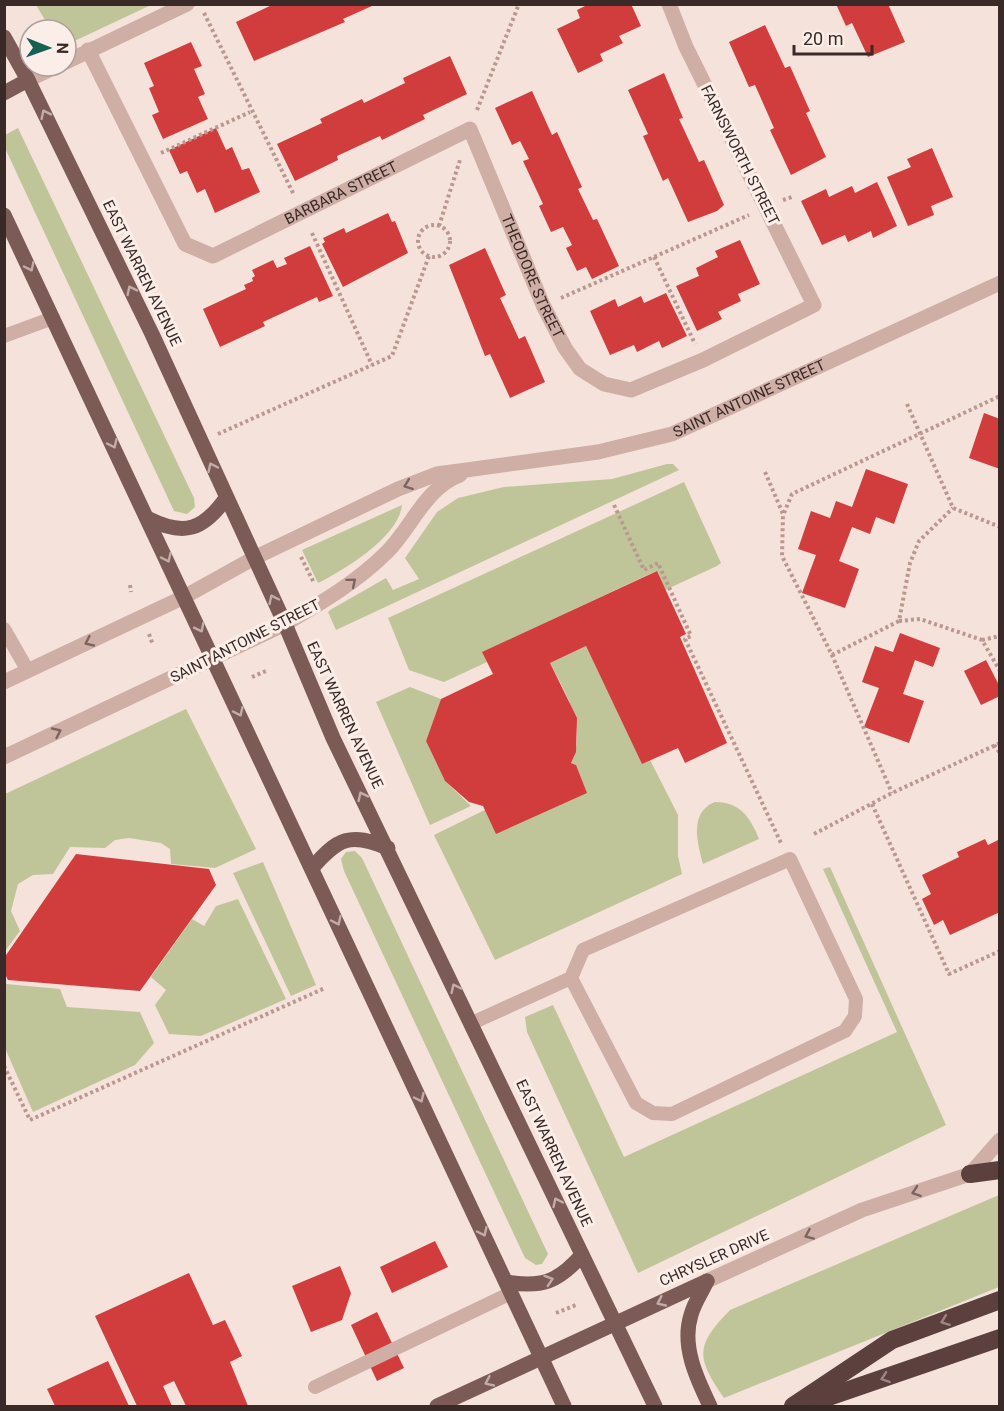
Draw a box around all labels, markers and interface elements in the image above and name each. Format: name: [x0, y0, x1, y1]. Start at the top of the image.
north arrow: [18, 18, 78, 78]
scale bar: [794, 18, 872, 56]
text: 20 m: [803, 28, 843, 49]
text: N: [53, 42, 72, 54]
street label: FARNSWORTH STREET: [697, 82, 783, 228]
one-way arrow: [41, 110, 52, 121]
street label: BARBARA STREET: [281, 157, 400, 228]
street label: EAST WARREN AVENUE: [99, 197, 185, 349]
street label: THEODORE STREET: [497, 212, 568, 341]
one-way arrow: [22, 261, 34, 272]
one-way arrow: [126, 285, 138, 296]
street label: SAINT ANTOINE STREET: [670, 356, 828, 441]
one-way arrow: [105, 437, 117, 448]
one-way arrow: [208, 462, 220, 473]
one-way arrow: [404, 478, 414, 491]
one-way arrow: [160, 551, 172, 562]
one-way arrow: [345, 579, 356, 590]
one-way arrow: [268, 594, 280, 605]
street label: SAINT ANTOINE STREET: [167, 595, 323, 687]
one-way arrow: [193, 622, 204, 632]
one-way arrow: [85, 635, 96, 647]
street label: EAST WARREN AVENUE: [303, 639, 387, 792]
one-way arrow: [232, 706, 244, 717]
one-way arrow: [51, 728, 62, 740]
one-way arrow: [357, 791, 369, 802]
one-way arrow: [330, 915, 342, 926]
one-way arrow: [451, 984, 463, 995]
street label: EAST WARREN AVENUE: [512, 1077, 596, 1230]
one-way arrow: [412, 1092, 424, 1103]
one-way arrow: [911, 1185, 922, 1198]
one-way arrow: [552, 1198, 564, 1209]
one-way arrow: [475, 1225, 487, 1236]
street label: CHRYSLER DRIVE: [656, 1226, 772, 1290]
one-way arrow: [805, 1227, 816, 1239]
one-way arrow: [543, 1275, 553, 1288]
one-way arrow: [656, 1295, 667, 1307]
one-way arrow: [940, 1313, 951, 1326]
one-way arrow: [880, 1370, 891, 1383]
one-way arrow: [485, 1375, 496, 1387]

